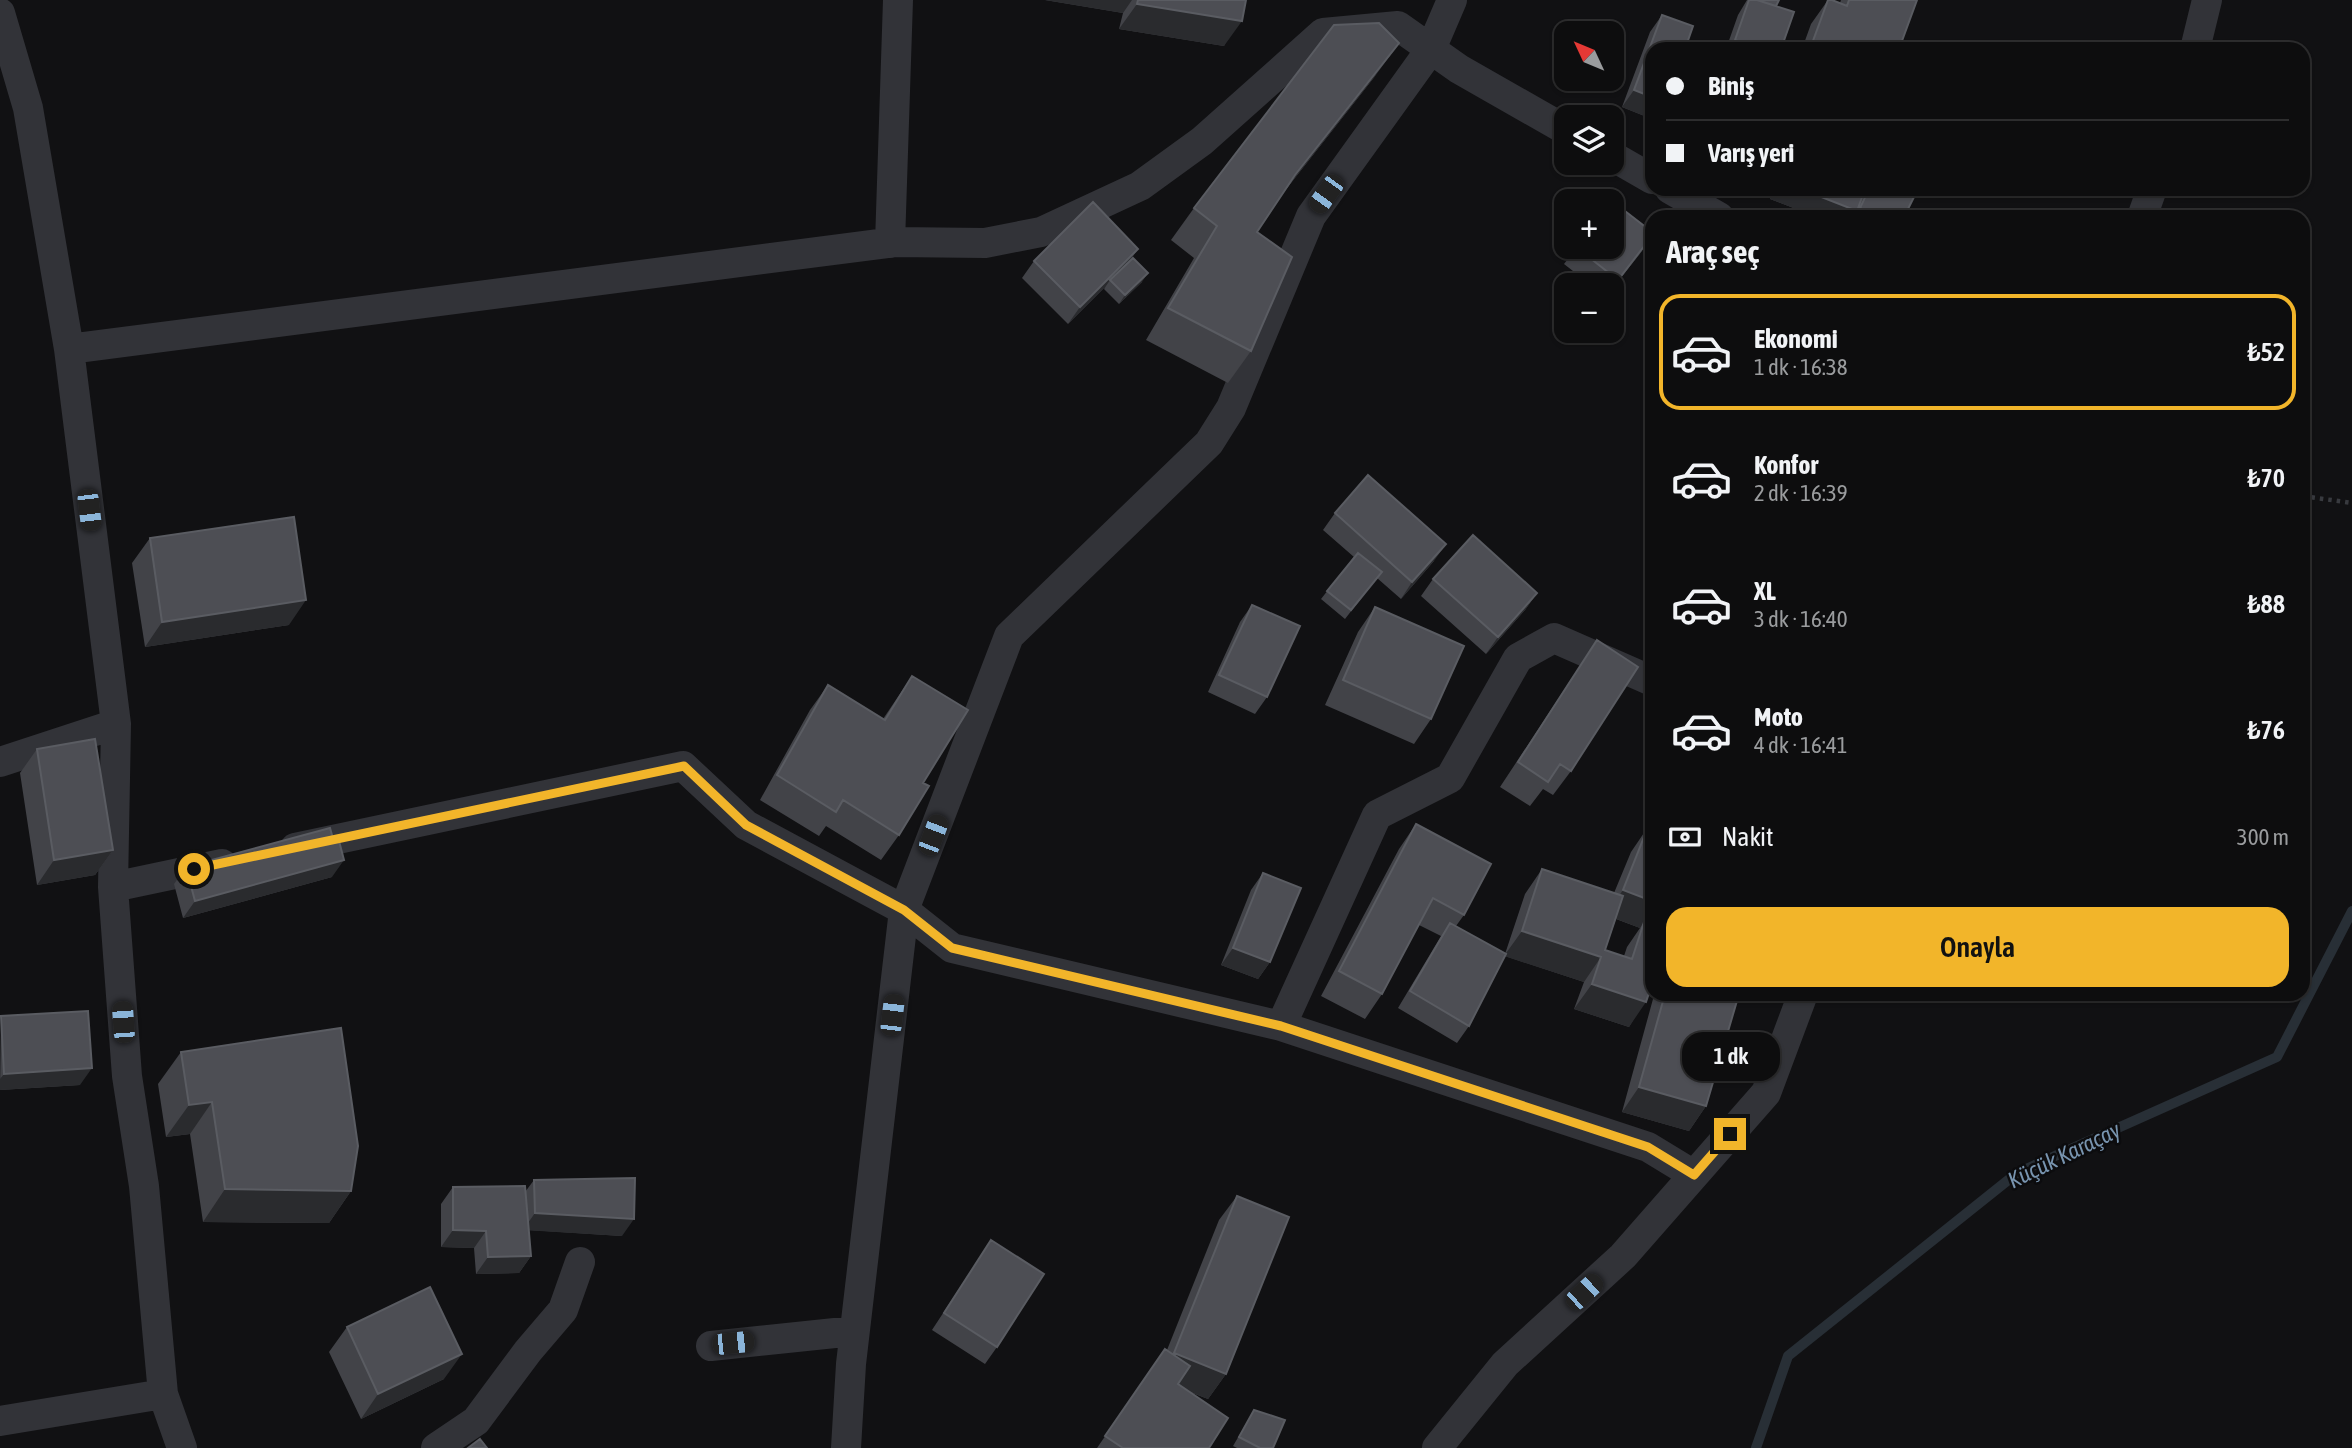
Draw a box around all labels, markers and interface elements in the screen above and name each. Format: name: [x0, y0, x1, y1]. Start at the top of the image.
north arrow: [1554, 21, 1624, 91]
map controls: [1554, 21, 1624, 343]
text: Biniş: [1708, 71, 1754, 101]
button: layers: [1554, 105, 1624, 175]
text: Varış yeri: [1708, 138, 1794, 168]
car: [1306, 171, 1347, 217]
button: +: [1554, 189, 1624, 259]
text: Araç seç: [1666, 233, 1759, 270]
button: −: [1554, 273, 1624, 343]
icon: car: [1670, 321, 1733, 384]
text: Ekonomi: [1754, 324, 1838, 354]
text: ₺52: [2248, 337, 2285, 367]
text: 1 dk · 16:38: [1754, 354, 1848, 380]
icon: car: [1670, 447, 1733, 510]
text: Konfor: [1754, 450, 1818, 480]
text: ₺70: [2248, 463, 2285, 493]
text: 2 dk · 16:39: [1754, 480, 1848, 506]
car: [77, 488, 102, 532]
icon: car: [1670, 573, 1733, 636]
text: XL: [1754, 576, 1776, 606]
text: ₺88: [2248, 589, 2285, 619]
text: 3 dk · 16:40: [1754, 606, 1848, 632]
icon: car: [1670, 699, 1733, 762]
text: Moto: [1754, 702, 1803, 732]
text: ₺76: [2248, 715, 2285, 745]
text: 4 dk · 16:41: [1754, 732, 1848, 758]
car: [916, 812, 951, 858]
icon: cash: [1666, 818, 1704, 856]
text: Nakit: [1722, 822, 1774, 852]
text: 300 m: [2237, 824, 2289, 850]
route start: [178, 853, 210, 885]
button: Onayla: [1666, 907, 2289, 987]
car: [880, 993, 905, 1037]
car: [112, 1000, 135, 1044]
callout: 1 dk: [1681, 1032, 1779, 1082]
text: 1 dk: [1714, 1043, 1748, 1069]
water label: Küçük Karaçay: [2003, 1116, 2125, 1193]
route end: [1714, 1118, 1746, 1150]
car: [1562, 1270, 1607, 1314]
car: [712, 1330, 755, 1356]

